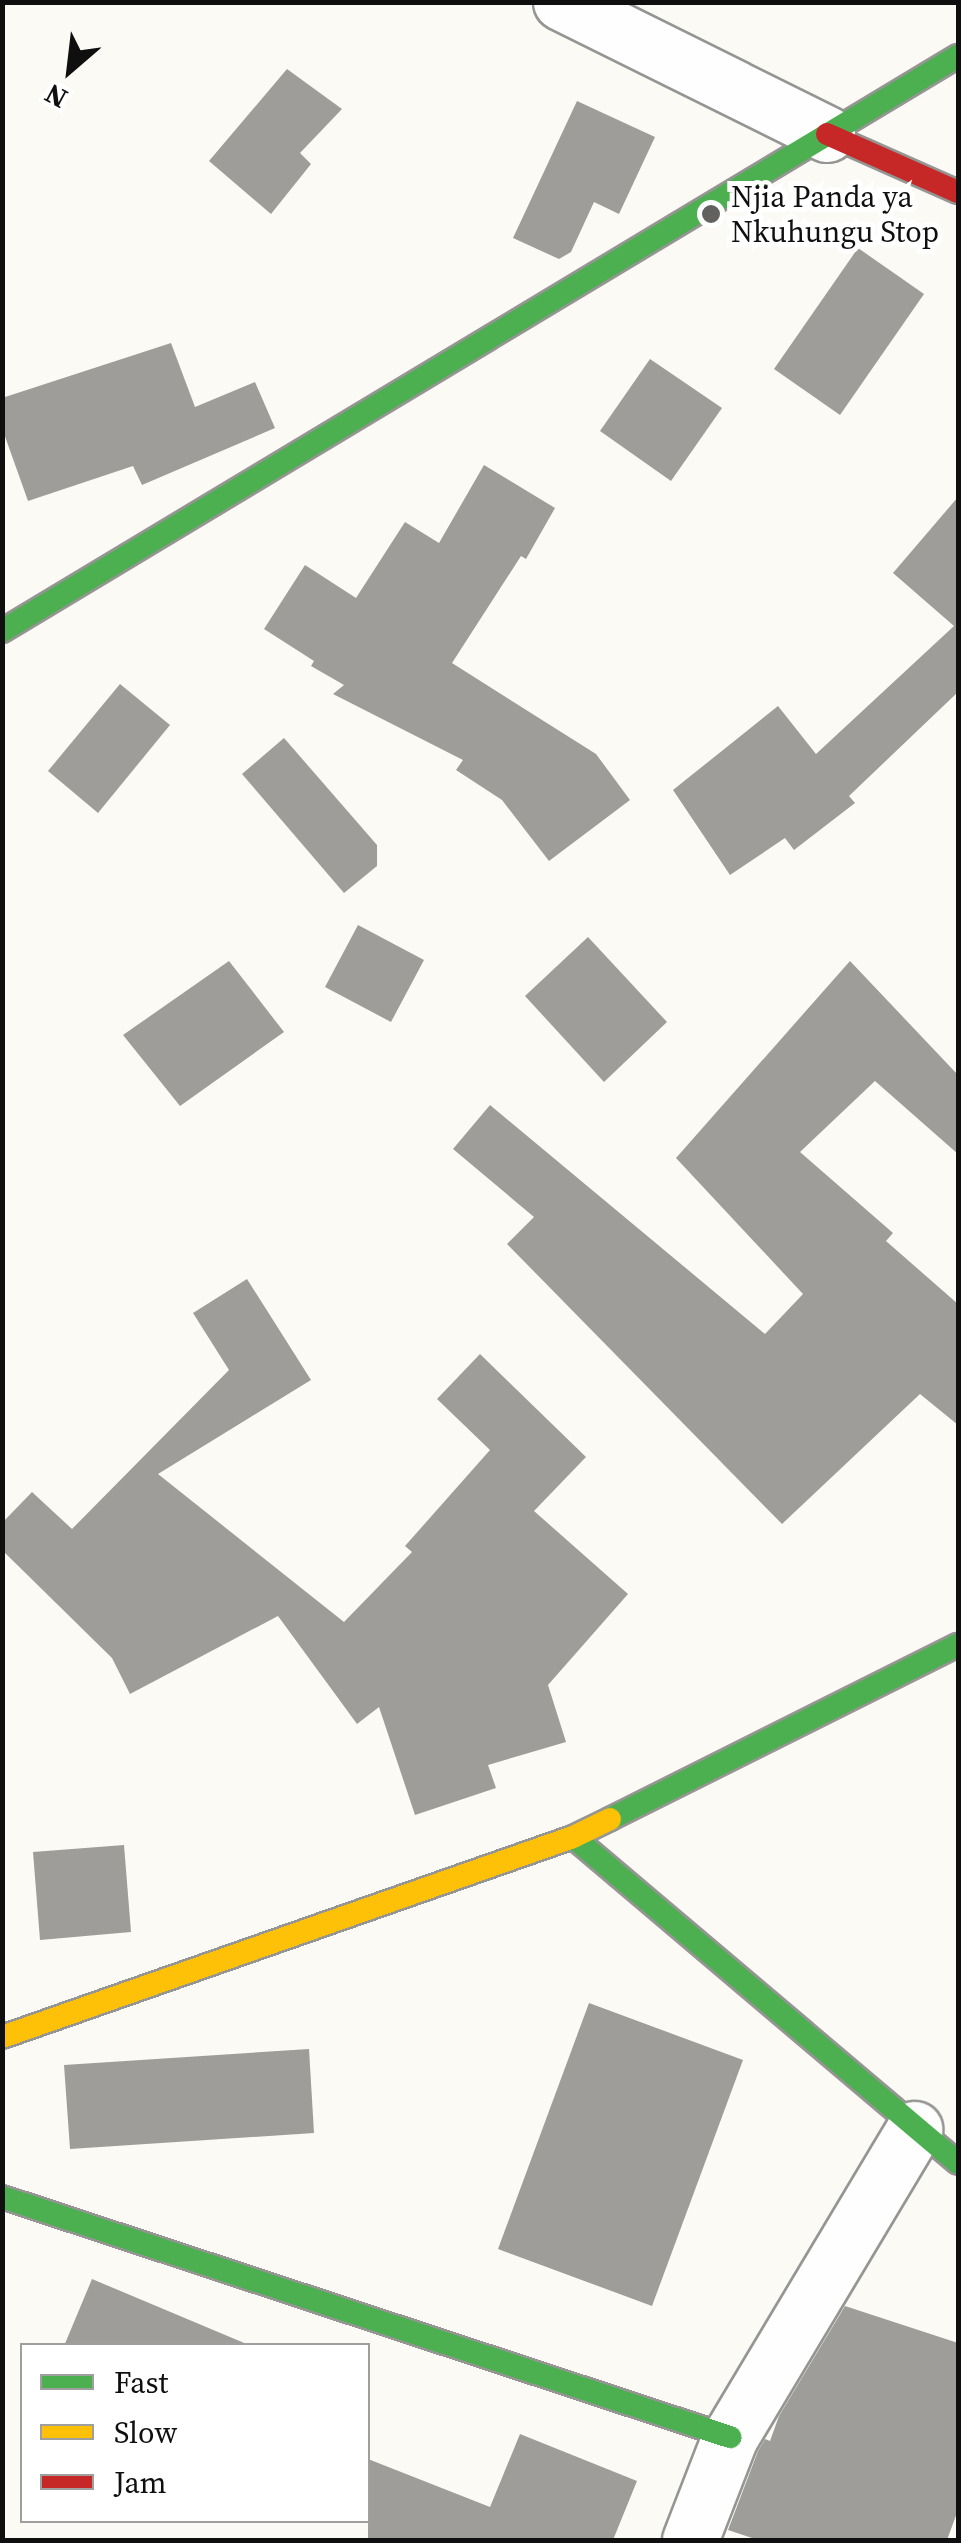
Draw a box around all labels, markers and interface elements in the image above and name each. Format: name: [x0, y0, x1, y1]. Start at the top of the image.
north arrow: [20, 20, 120, 120]
text: N: [38, 75, 74, 118]
place label: Njia Panda ya Nkuhungu Stop: [731, 179, 939, 250]
marker: Njia Panda ya Nkuhungu Stop: [700, 203, 722, 225]
legend: [20, 2343, 370, 2523]
text: Fast: [114, 2362, 168, 2403]
text: Slow: [114, 2412, 177, 2453]
text: Jam: [114, 2462, 167, 2503]

